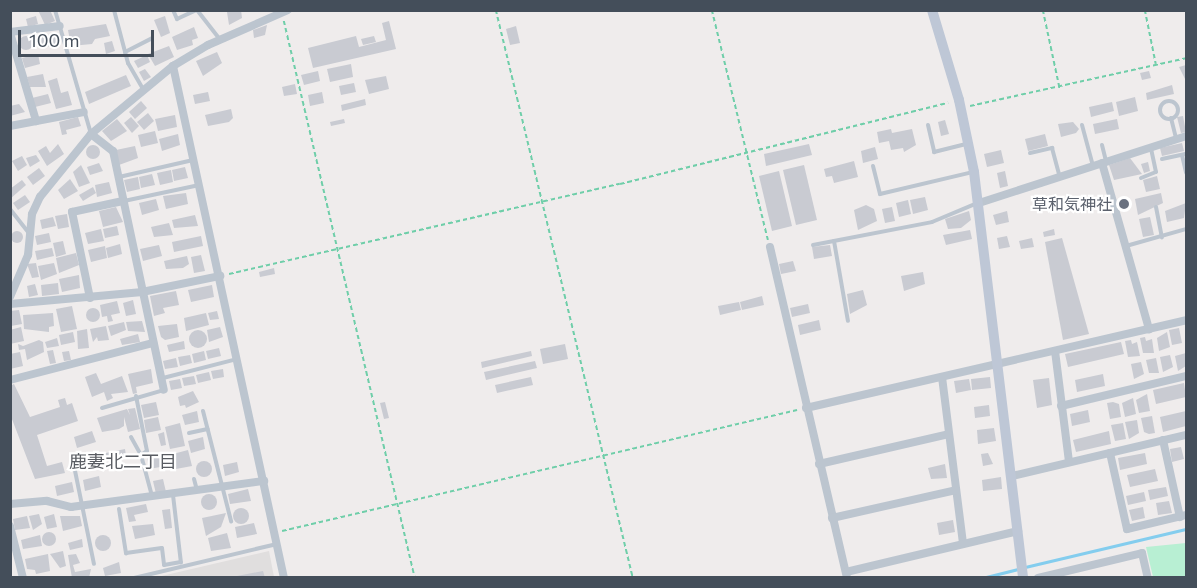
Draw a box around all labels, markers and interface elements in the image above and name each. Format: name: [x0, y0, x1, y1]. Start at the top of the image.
scale bar: [21, 18, 158, 56]
text: 100 m: [29, 29, 79, 51]
place label: 草和気神社: [1032, 194, 1112, 214]
marker: 草和気神社: [1117, 197, 1131, 211]
district label: 鹿妻北二丁目: [69, 450, 177, 472]

